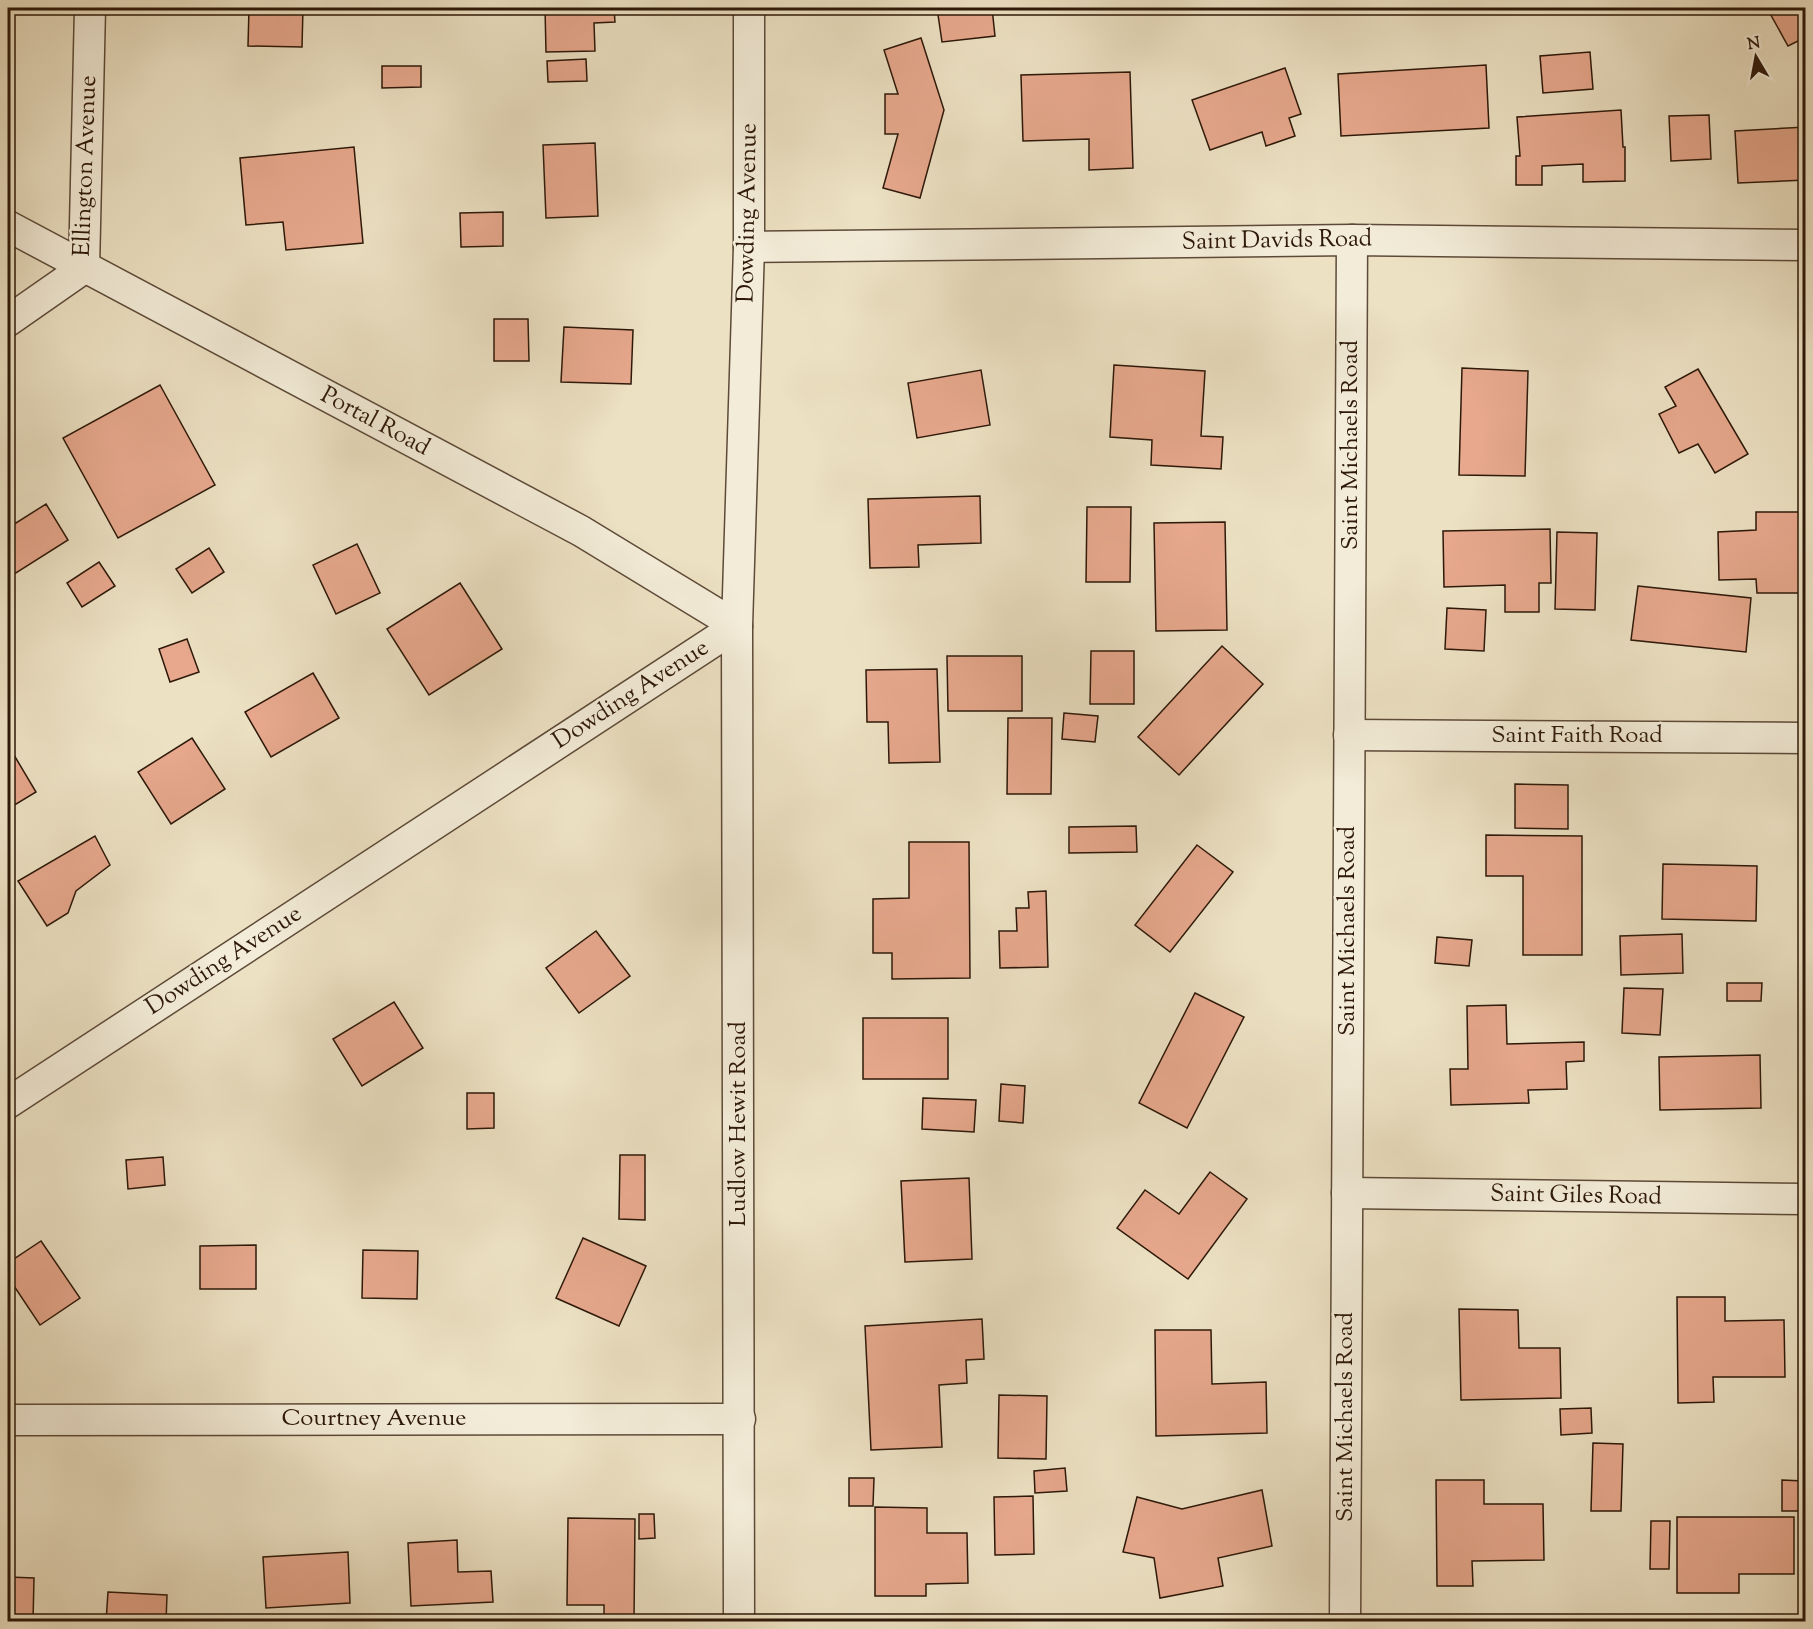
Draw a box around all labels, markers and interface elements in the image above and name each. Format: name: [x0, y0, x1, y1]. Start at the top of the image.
north arrow: [1726, 27, 1786, 87]
text: N: [1746, 32, 1762, 57]
street label: Ellington Avenue: [66, 75, 106, 257]
street label: Dowding Avenue: [729, 123, 767, 303]
street label: Saint Davids Road: [1181, 222, 1373, 260]
street label: Saint Michaels Road: [1334, 340, 1368, 550]
street label: Portal Road: [314, 379, 436, 465]
street label: Dowding Avenue: [546, 632, 716, 758]
street label: Saint Faith Road: [1491, 719, 1663, 753]
street label: Saint Michaels Road: [1331, 826, 1365, 1036]
street label: Dowding Avenue: [139, 898, 309, 1024]
street label: Ludlow Hewit Road: [722, 1021, 756, 1227]
street label: Saint Giles Road: [1490, 1178, 1663, 1215]
street label: Saint Michaels Road: [1329, 1312, 1363, 1522]
street label: Courtney Avenue: [282, 1402, 466, 1436]

